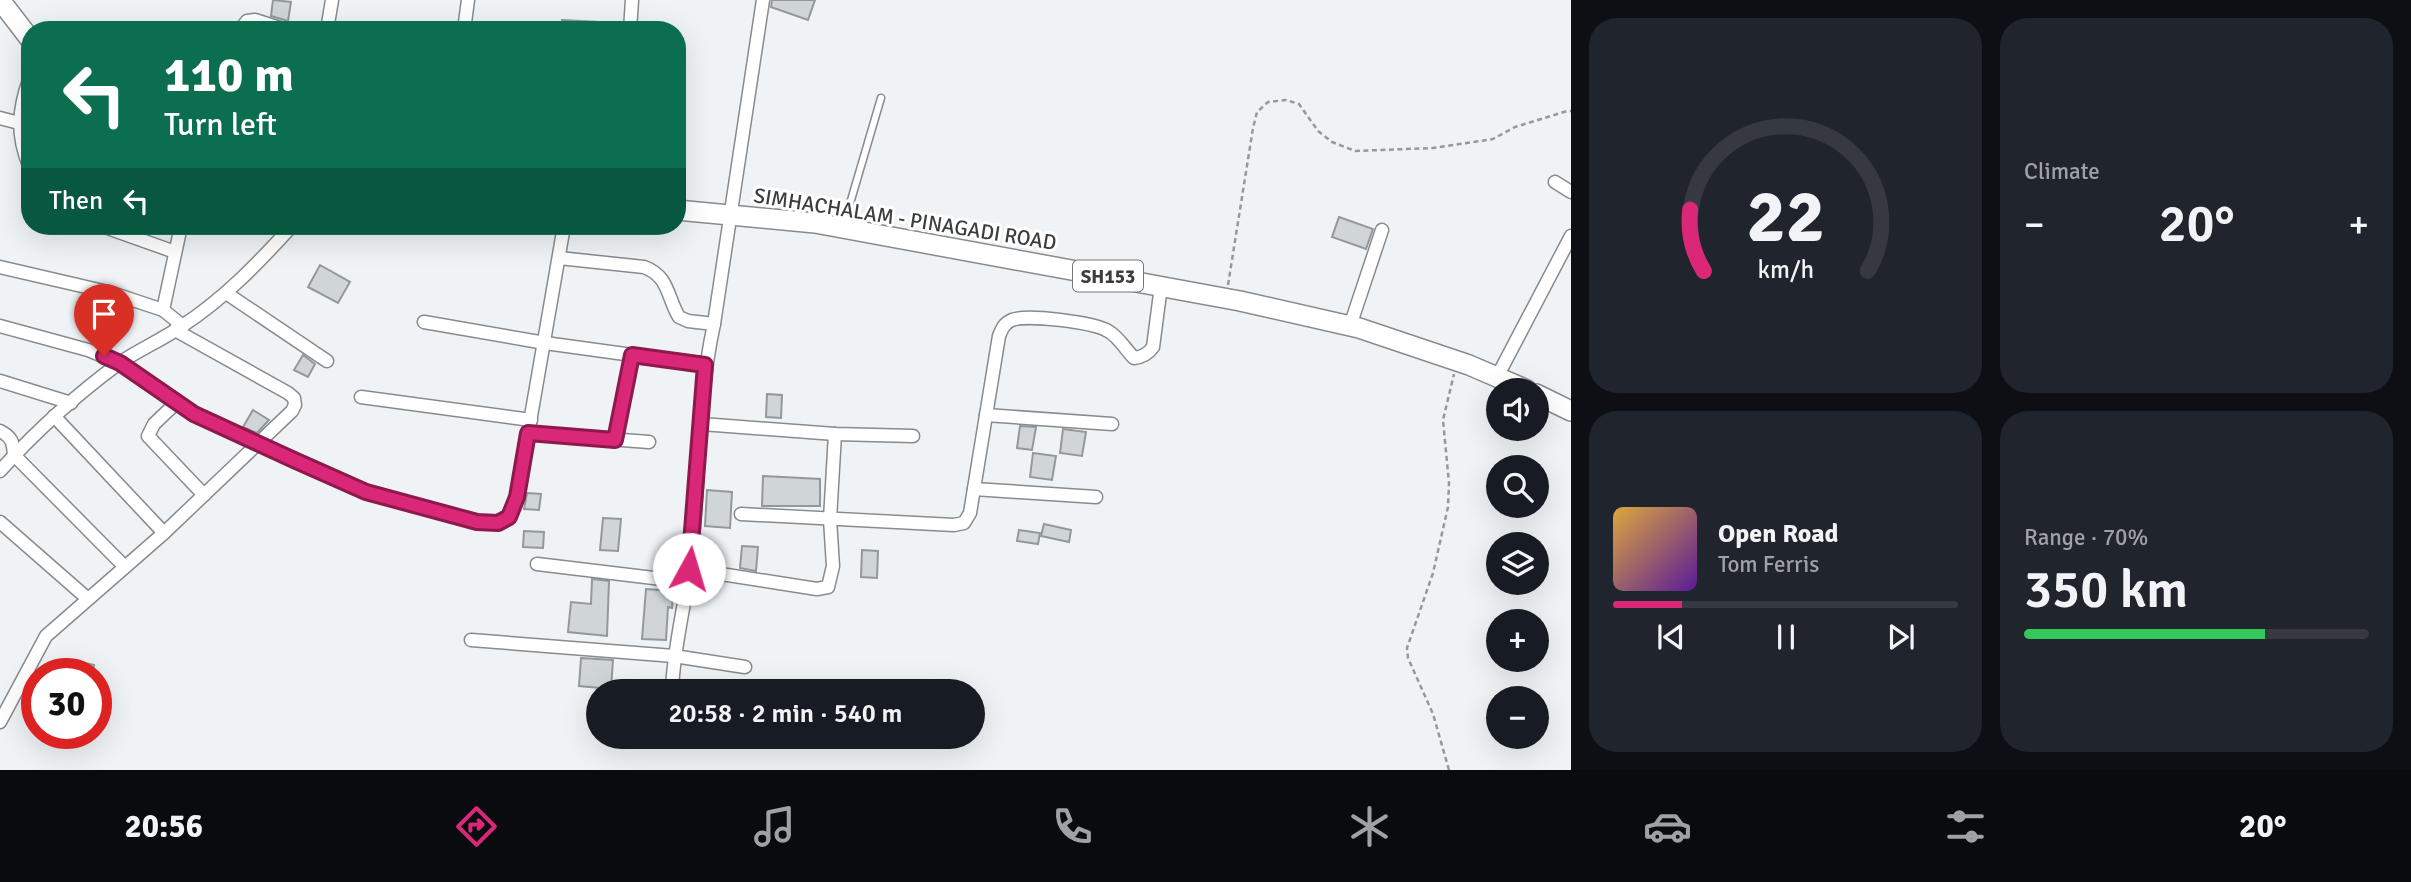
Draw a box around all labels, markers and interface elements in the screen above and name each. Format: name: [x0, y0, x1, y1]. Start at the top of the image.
text: 110 m: [164, 45, 294, 105]
icon: left: [49, 49, 140, 140]
text: Turn left: [164, 105, 277, 144]
text: Climate: [2024, 157, 2100, 186]
text: 22: [1746, 174, 1825, 263]
icon: left: [117, 182, 155, 220]
street label: SIMHACHALAM - PINAGADI ROAD: [752, 182, 1058, 256]
text: Then: [49, 185, 103, 217]
text: 20°: [2158, 192, 2235, 256]
text: −: [2024, 201, 2045, 248]
text: +: [2348, 201, 2369, 248]
text: km/h: [1757, 254, 1814, 285]
road number: SH153: [1073, 260, 1143, 292]
pin: [74, 284, 134, 356]
icon: arrive: [85, 295, 123, 333]
map controls: [1486, 378, 1549, 749]
button: sound: [1486, 378, 1549, 441]
button: search: [1486, 455, 1549, 518]
text: Open Road: [1718, 518, 1839, 550]
text: Range · 70%: [2024, 523, 2148, 552]
position arrow: [652, 532, 726, 606]
button: layers: [1486, 532, 1549, 595]
text: Tom Ferris: [1718, 550, 1819, 579]
text: 350 km: [2024, 558, 2188, 622]
button: +: [1486, 609, 1549, 672]
icon: previous: [1652, 618, 1690, 656]
icon: pause: [1767, 618, 1805, 656]
icon: next: [1882, 618, 1920, 656]
speed limit sign: 30: [21, 658, 112, 749]
button: −: [1486, 686, 1549, 749]
text: 20:58 · 2 min · 540 m: [669, 698, 902, 730]
icon: directions: [452, 802, 501, 851]
icon: music: [750, 802, 799, 851]
icon: phone: [1048, 802, 1097, 851]
icon: climate: [1345, 802, 1394, 851]
icon: car: [1643, 802, 1692, 851]
icon: filters: [1941, 802, 1990, 851]
text: 20:56: [124, 807, 203, 846]
text: 20°: [2239, 807, 2286, 846]

